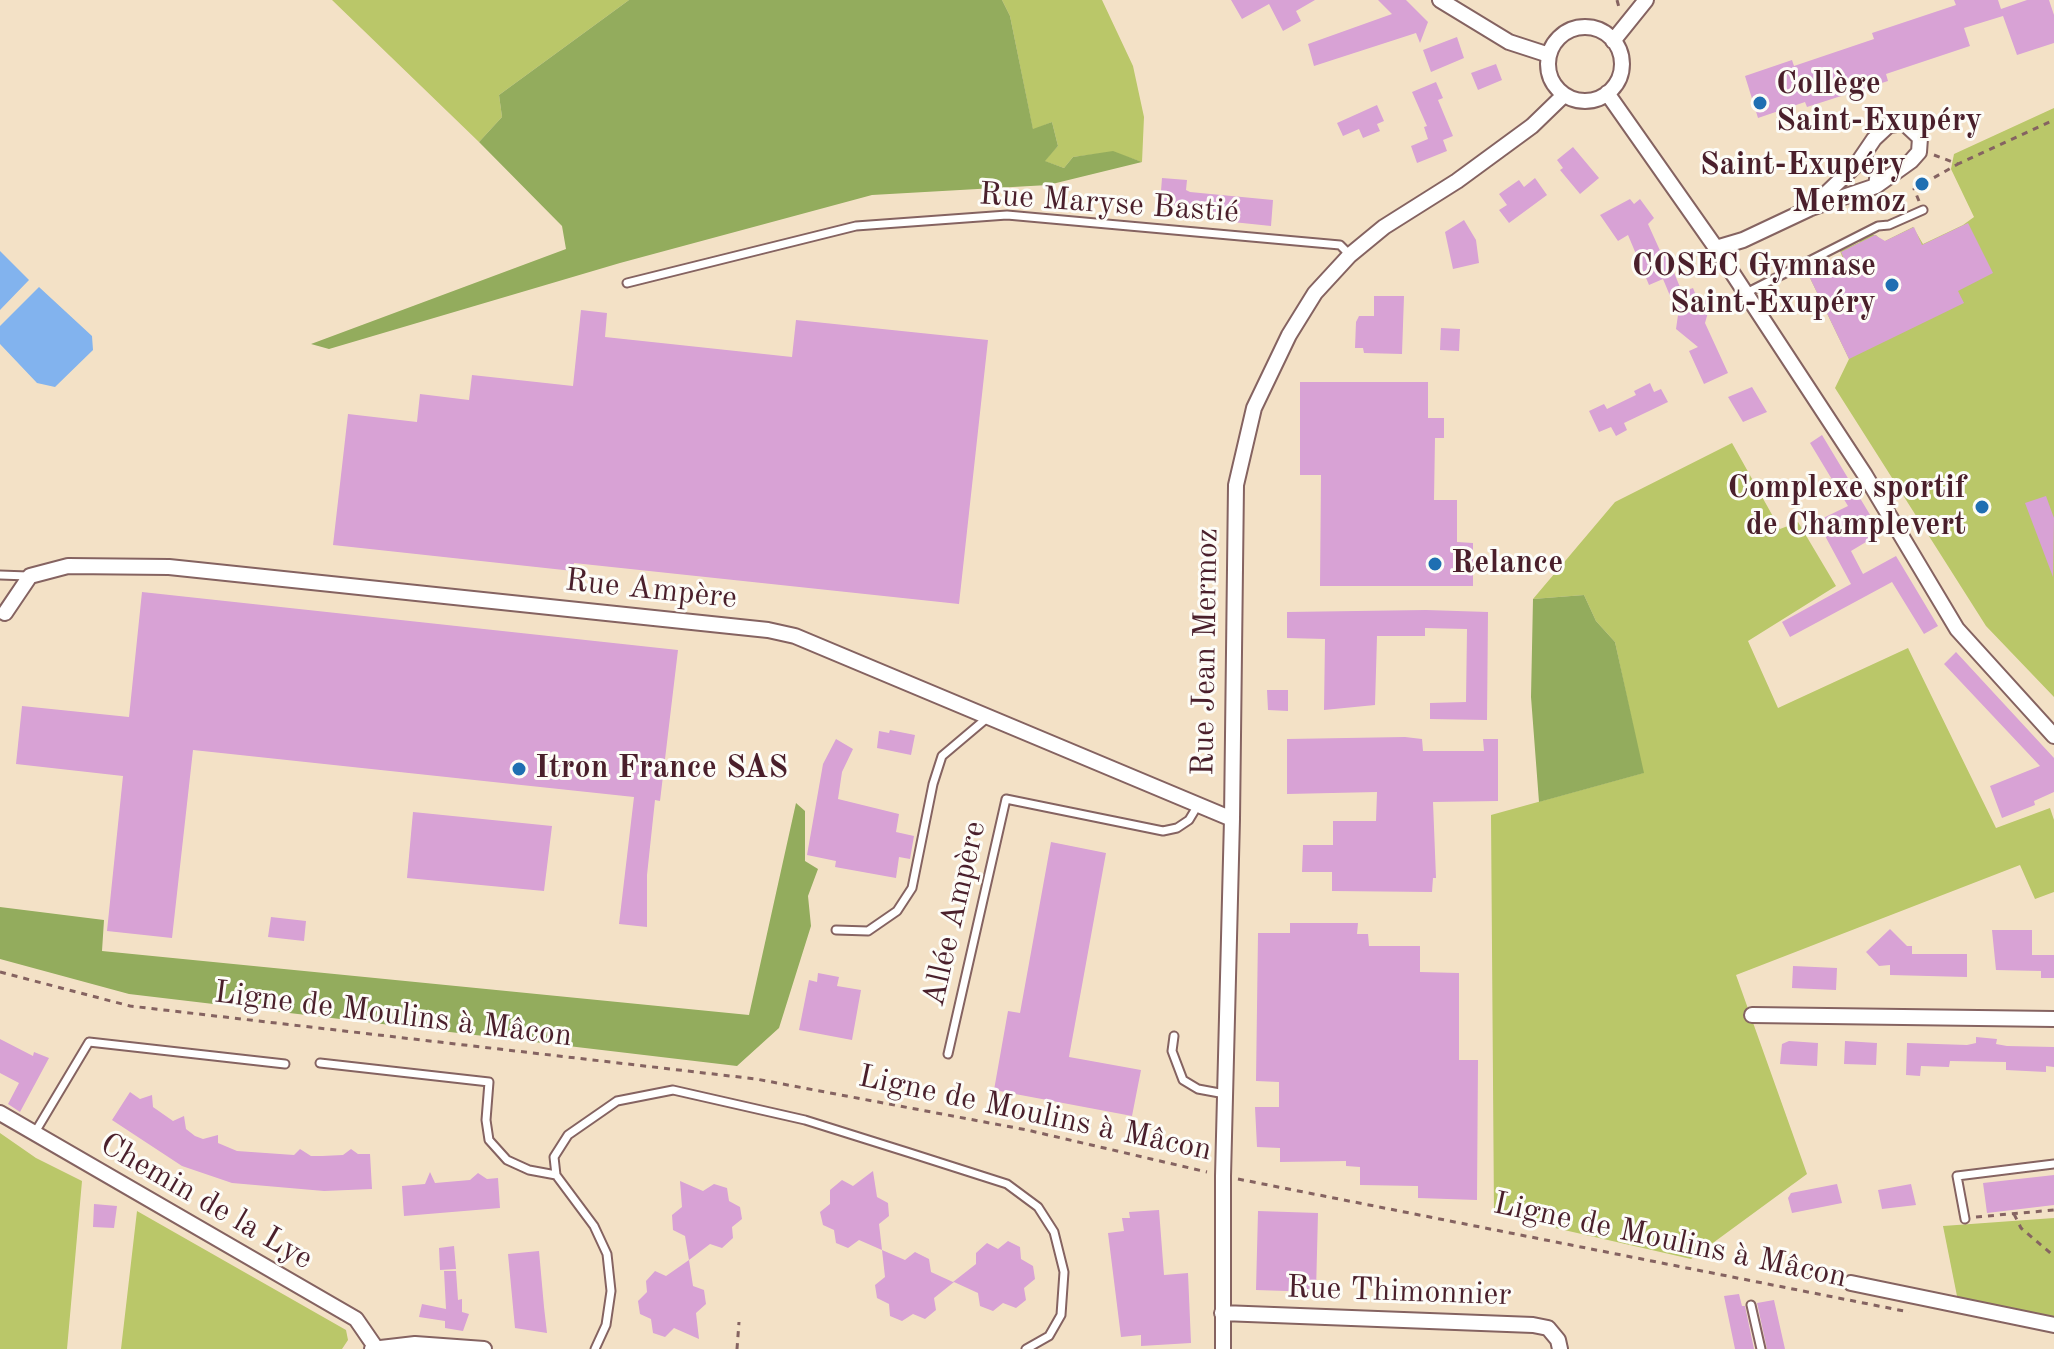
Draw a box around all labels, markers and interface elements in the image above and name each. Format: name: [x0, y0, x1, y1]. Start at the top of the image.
place label: Collège Saint-Exupéry: [1776, 66, 1982, 141]
marker: Collège Saint-Exupéry: [1751, 94, 1769, 112]
place label: Saint-Exupéry Mermoz: [1700, 147, 1906, 222]
marker: Saint-Exupéry Mermoz: [1913, 175, 1931, 193]
street label: Rue Maryse Bastié: [978, 176, 1240, 232]
place label: COSEC Gymnase Saint-Exupéry: [1632, 248, 1876, 323]
marker: COSEC Gymnase Saint-Exupéry: [1883, 276, 1901, 294]
place label: Complexe sportif de Champlevert: [1728, 470, 1966, 545]
marker: Complexe sportif de Champlevert: [1973, 498, 1991, 516]
street label: Rue Jean Mermoz: [1185, 528, 1227, 776]
place label: Relance: [1451, 545, 1563, 583]
marker: Relance: [1426, 555, 1444, 573]
street label: Rue Ampère: [563, 562, 739, 618]
place label: Itron France SAS: [535, 750, 788, 788]
marker: Itron France SAS: [510, 760, 528, 778]
street label: Allée Ampère: [915, 818, 995, 1010]
street label: Ligne de Moulins à Mâcon: [212, 974, 574, 1056]
street label: Ligne de Moulins à Mâcon: [855, 1058, 1215, 1170]
street label: Chemin de la Lye: [93, 1126, 319, 1278]
street label: Ligne de Moulins à Mâcon: [1490, 1185, 1850, 1297]
street label: Rue Thimonnier: [1286, 1269, 1512, 1315]

